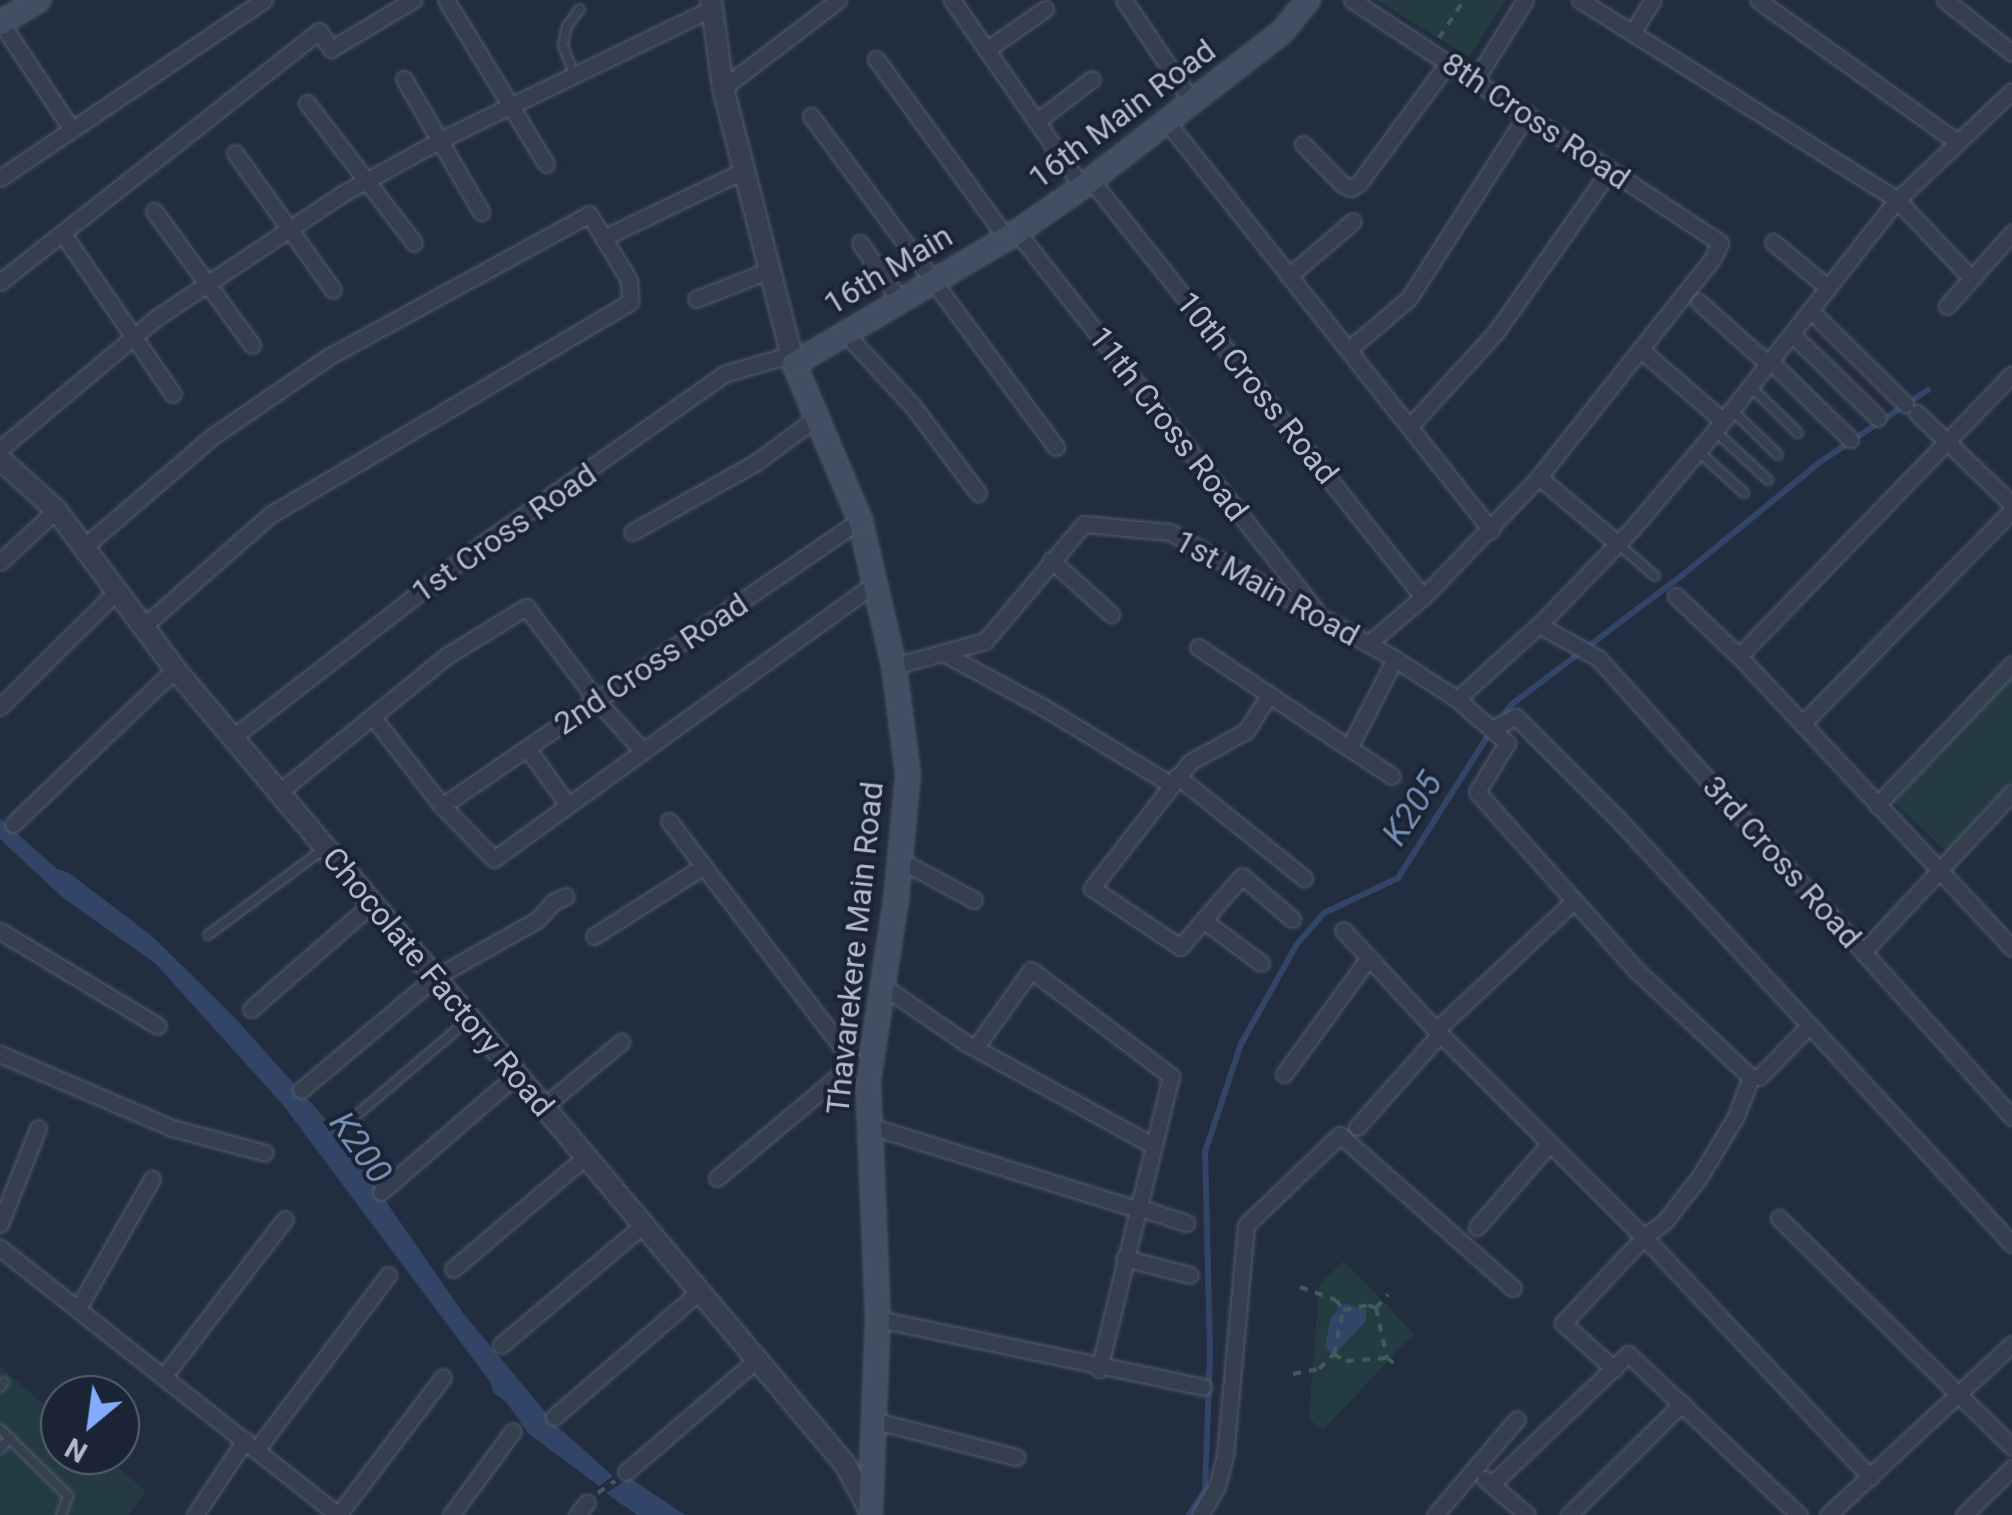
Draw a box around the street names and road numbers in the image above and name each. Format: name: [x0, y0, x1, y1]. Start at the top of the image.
street label: 16th Main Road: [1021, 31, 1223, 197]
street label: 8th Cross Road: [1435, 44, 1637, 198]
street label: 16th Main: [817, 217, 959, 323]
street label: 10th Cross Road: [1168, 284, 1346, 492]
street label: 11th Cross Road: [1080, 319, 1256, 529]
street label: 1st Cross Road: [404, 455, 604, 611]
street label: 1st Main Road: [1168, 521, 1366, 655]
street label: 2nd Cross Road: [547, 585, 755, 743]
street label: 3rd Cross Road: [1695, 768, 1869, 956]
street label: Thavarekere Main Road: [818, 780, 892, 1116]
street label: Chocolate Factory Road: [314, 840, 562, 1124]

